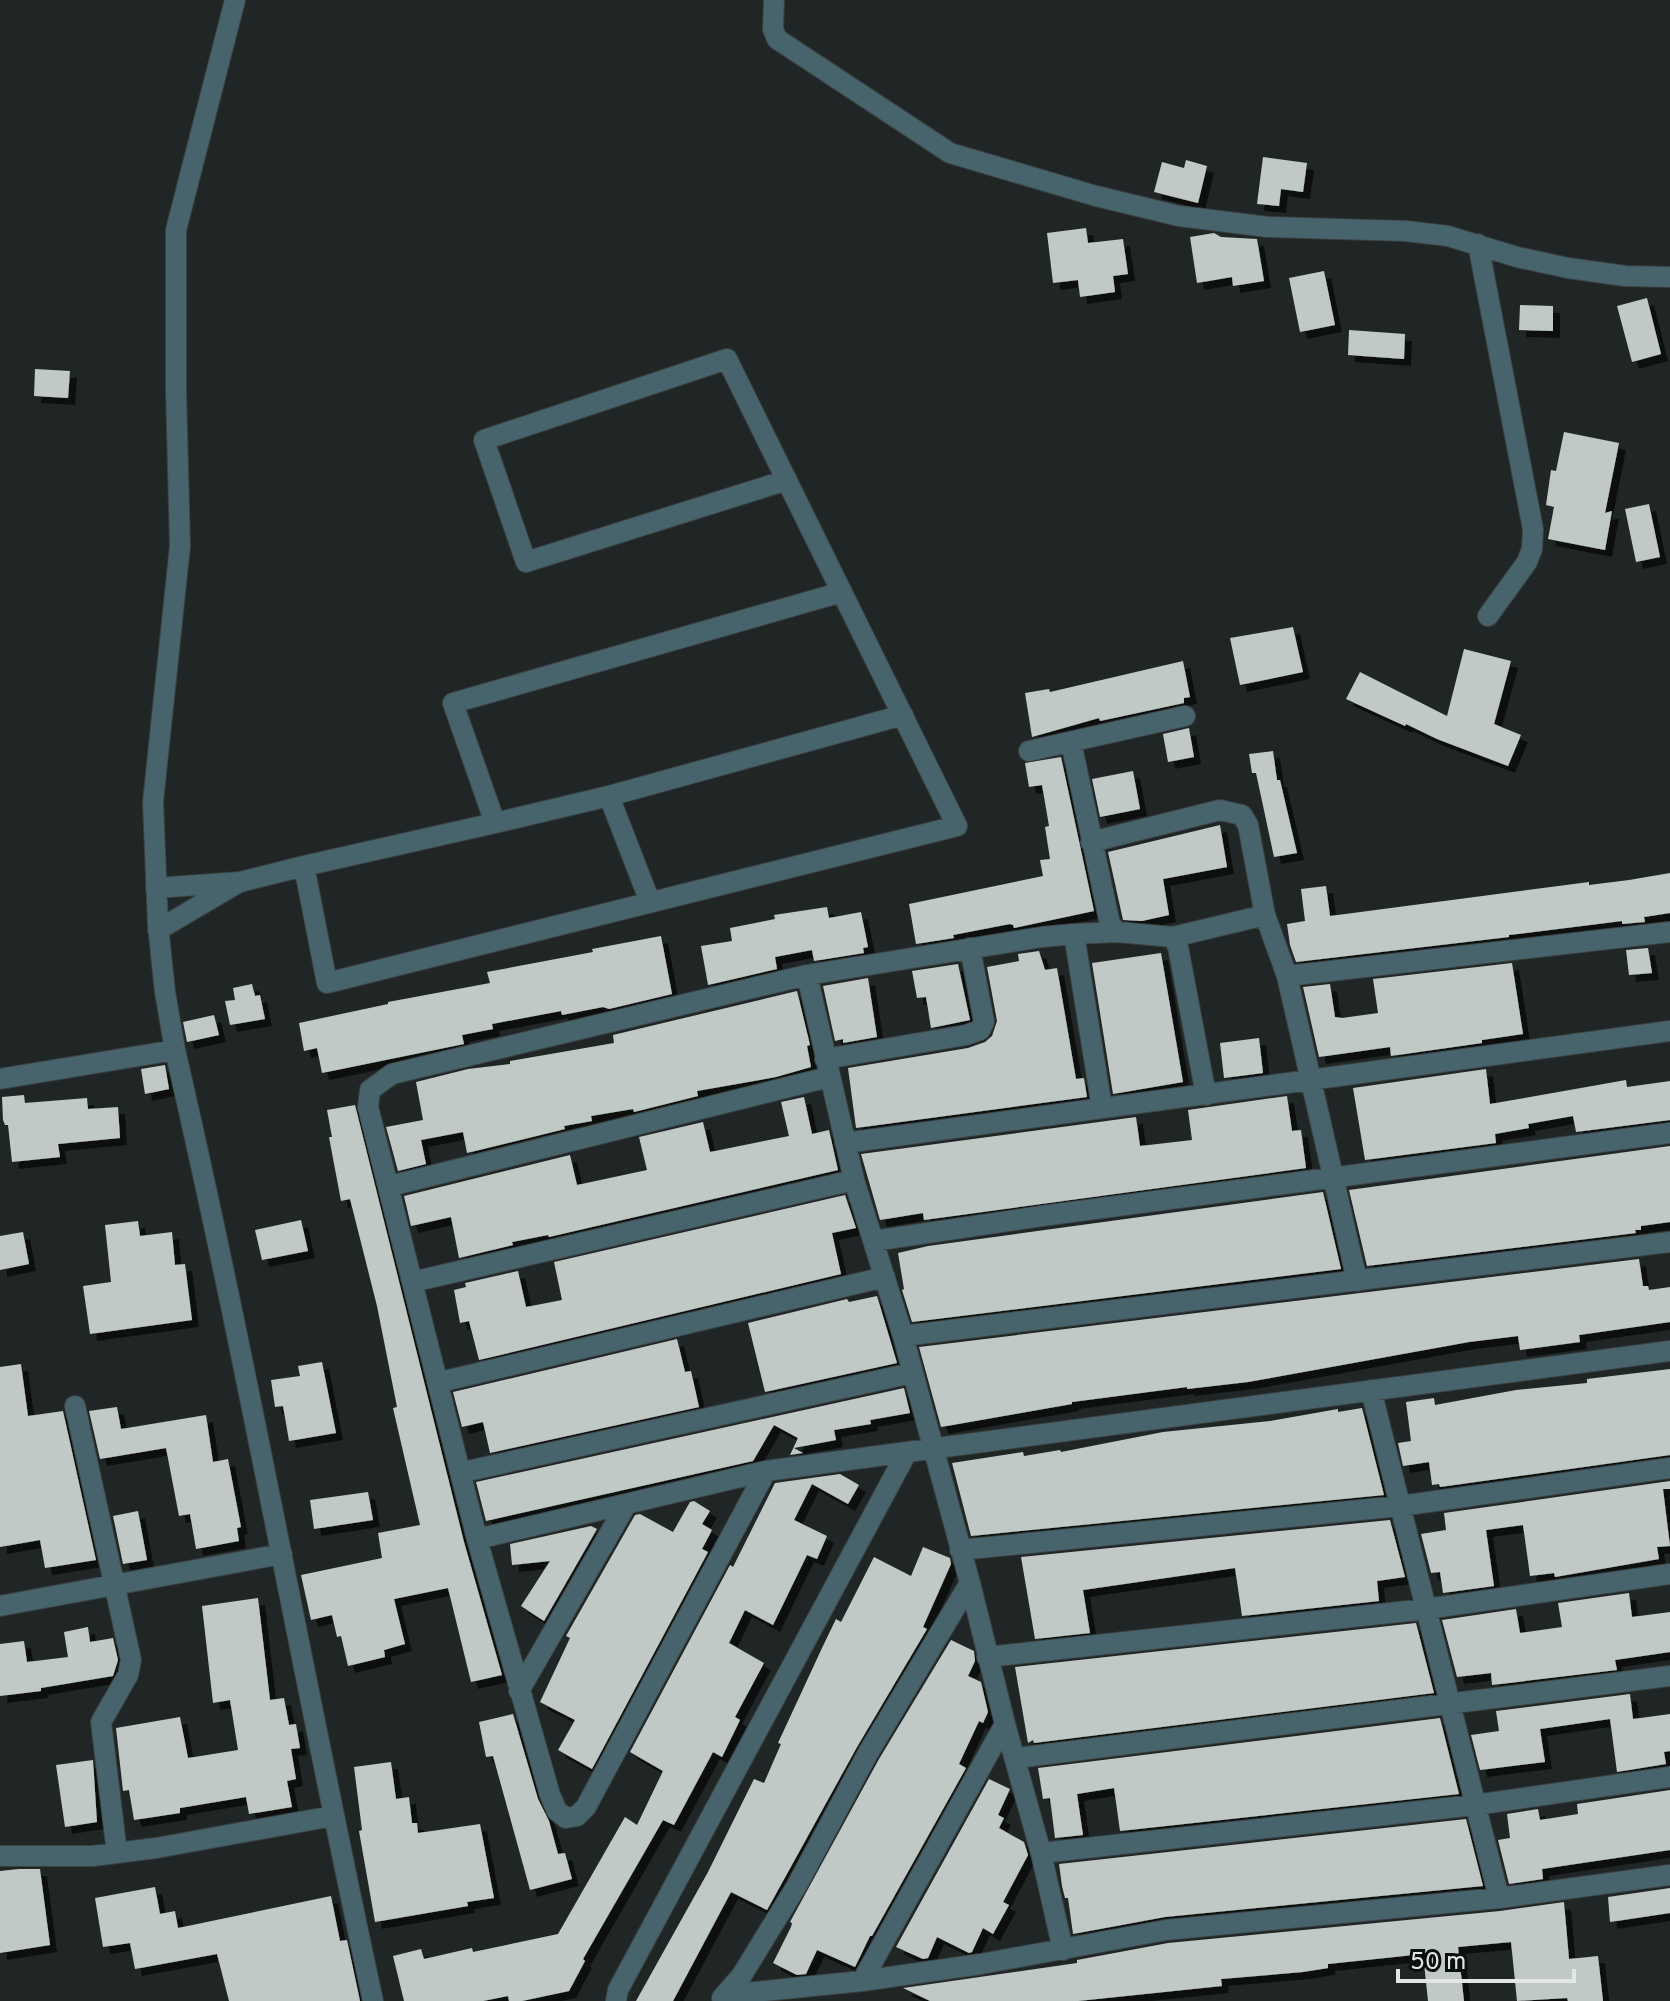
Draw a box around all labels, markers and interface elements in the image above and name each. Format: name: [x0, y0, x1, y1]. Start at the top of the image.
scale bar: [1398, 1933, 1574, 1983]
text: 50 m: [1410, 1948, 1466, 1978]

